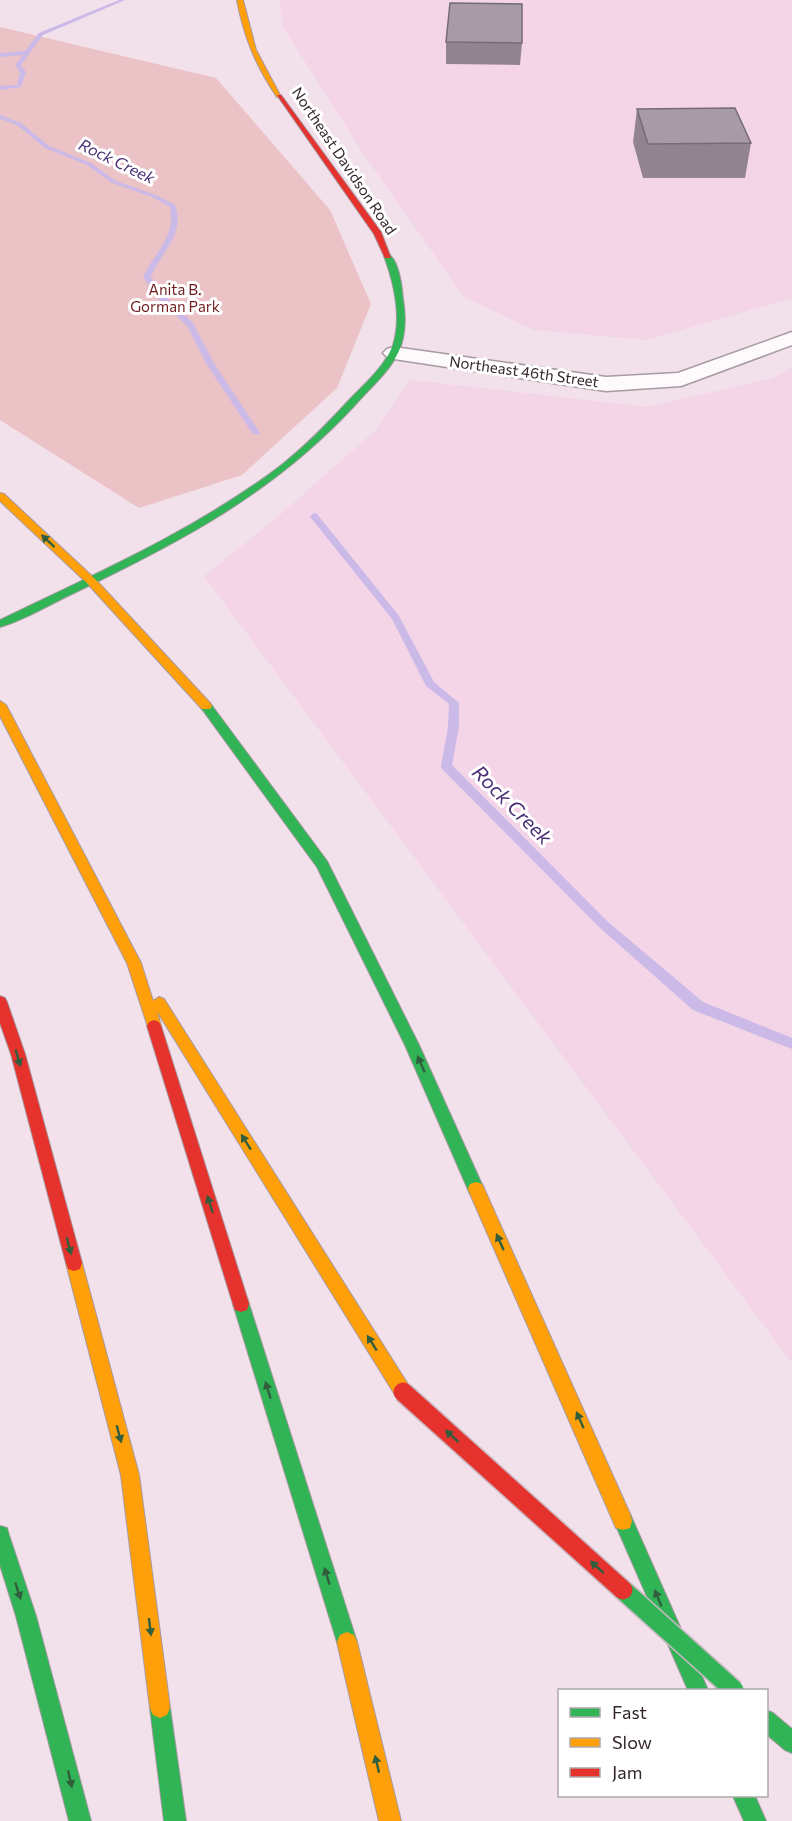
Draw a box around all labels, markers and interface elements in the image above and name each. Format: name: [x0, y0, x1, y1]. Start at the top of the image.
street label: Northeast Davidson Road: [289, 83, 401, 238]
water label: Rock Creek: [76, 134, 159, 187]
park label: Anita B. Gorman Park: [130, 280, 220, 315]
street label: Northeast 46th Street: [448, 352, 600, 390]
one-way arrow: [41, 535, 56, 548]
water label: Rock Creek: [468, 760, 558, 850]
one-way arrow: [14, 1049, 23, 1067]
one-way arrow: [416, 1055, 425, 1072]
one-way arrow: [241, 1134, 252, 1150]
one-way arrow: [204, 1195, 214, 1213]
one-way arrow: [496, 1233, 505, 1250]
one-way arrow: [65, 1237, 74, 1255]
one-way arrow: [367, 1335, 378, 1351]
one-way arrow: [263, 1381, 272, 1399]
one-way arrow: [576, 1411, 585, 1428]
one-way arrow: [115, 1425, 125, 1444]
one-way arrow: [445, 1429, 460, 1443]
one-way arrow: [590, 1561, 605, 1574]
one-way arrow: [321, 1567, 331, 1585]
one-way arrow: [14, 1582, 23, 1600]
one-way arrow: [653, 1589, 663, 1607]
one-way arrow: [145, 1617, 155, 1636]
legend: [558, 1689, 768, 1797]
text: Fast: [612, 1701, 647, 1723]
text: Slow: [612, 1731, 652, 1753]
one-way arrow: [371, 1755, 381, 1773]
text: Jam: [612, 1761, 642, 1783]
one-way arrow: [65, 1770, 75, 1788]

